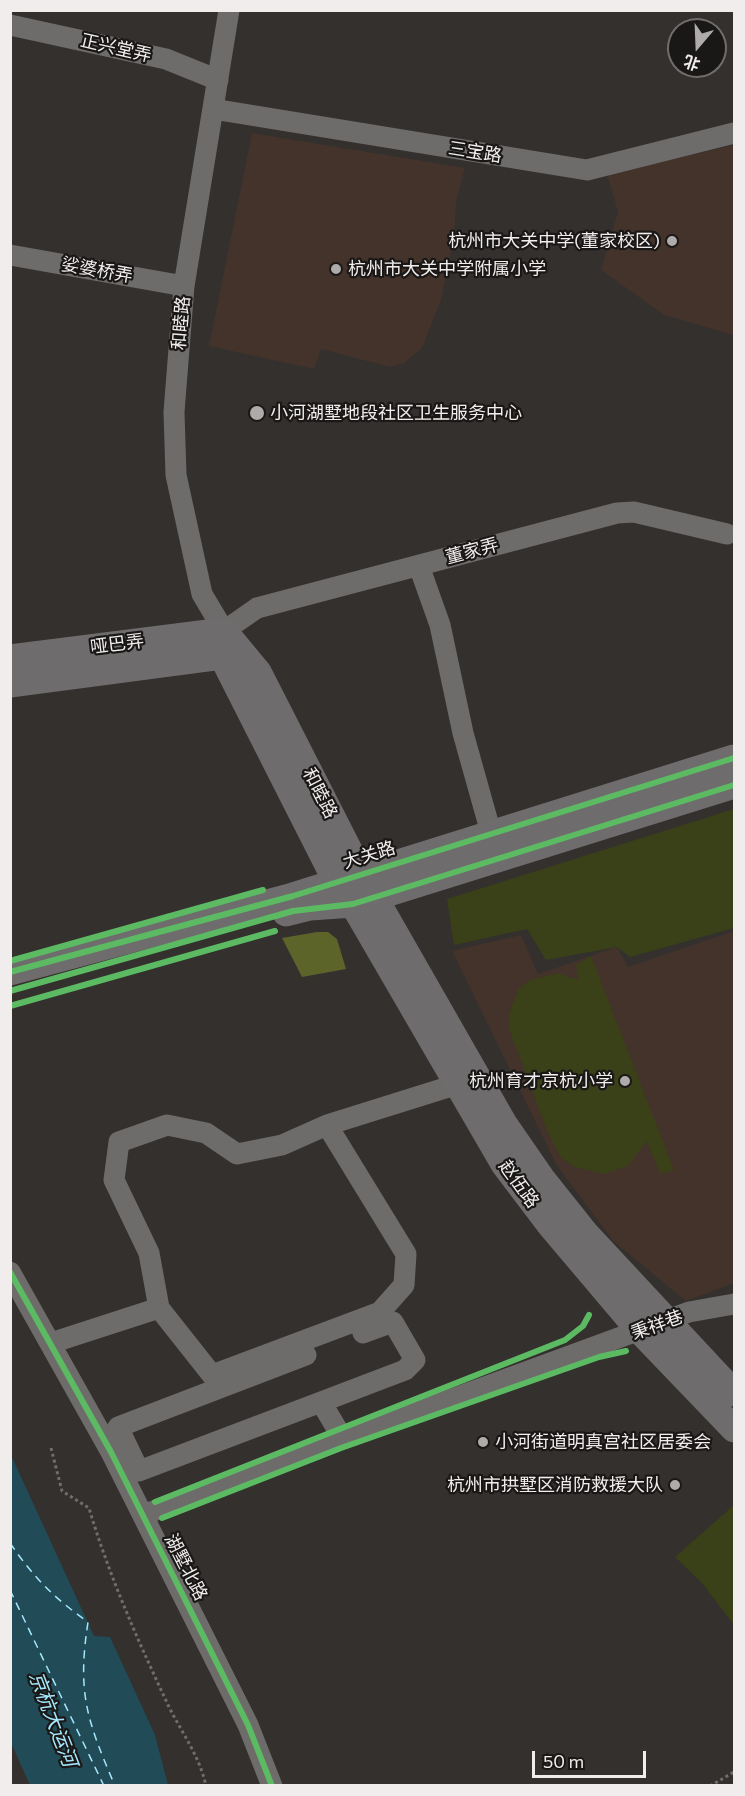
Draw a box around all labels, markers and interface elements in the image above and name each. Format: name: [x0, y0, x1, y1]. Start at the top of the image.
north arrow: [667, 18, 727, 78]
street label: 正兴堂弄: [78, 29, 154, 67]
text: 北: [681, 52, 702, 75]
street label: 三宝路: [447, 137, 503, 167]
place label: 杭州市大关中学(董家校区): [448, 230, 660, 252]
marker: 杭州市大关中学(董家校区): [665, 234, 679, 248]
street label: 娑婆桥弄: [60, 253, 134, 287]
place label: 杭州市大关中学附属小学: [348, 258, 546, 280]
marker: 杭州市大关中学附属小学: [329, 262, 343, 276]
street label: 和睦路: [168, 295, 194, 351]
place label: 小河湖墅地段社区卫生服务中心: [270, 402, 522, 424]
marker: 小河湖墅地段社区卫生服务中心: [248, 404, 266, 422]
street label: 董家弄: [443, 534, 501, 568]
street label: 哑巴弄: [89, 630, 145, 658]
street label: 和睦路: [298, 764, 342, 822]
street label: 大关路: [340, 837, 398, 873]
place label: 杭州育才京杭小学: [469, 1070, 613, 1092]
marker: 杭州育才京杭小学: [618, 1074, 632, 1088]
street label: 赵伍路: [494, 1156, 544, 1212]
street label: 秉祥巷: [628, 1306, 686, 1344]
place label: 小河街道明真宫社区居委会: [495, 1431, 711, 1453]
marker: 小河街道明真宫社区居委会: [476, 1435, 490, 1449]
place label: 杭州市拱墅区消防救援大队: [447, 1474, 663, 1496]
marker: 杭州市拱墅区消防救援大队: [668, 1478, 682, 1492]
street label: 湖墅北路: [160, 1530, 212, 1604]
water label: 京杭大运河: [24, 1668, 82, 1770]
scale bar: [535, 1739, 649, 1777]
text: 50 m: [543, 1750, 584, 1772]

